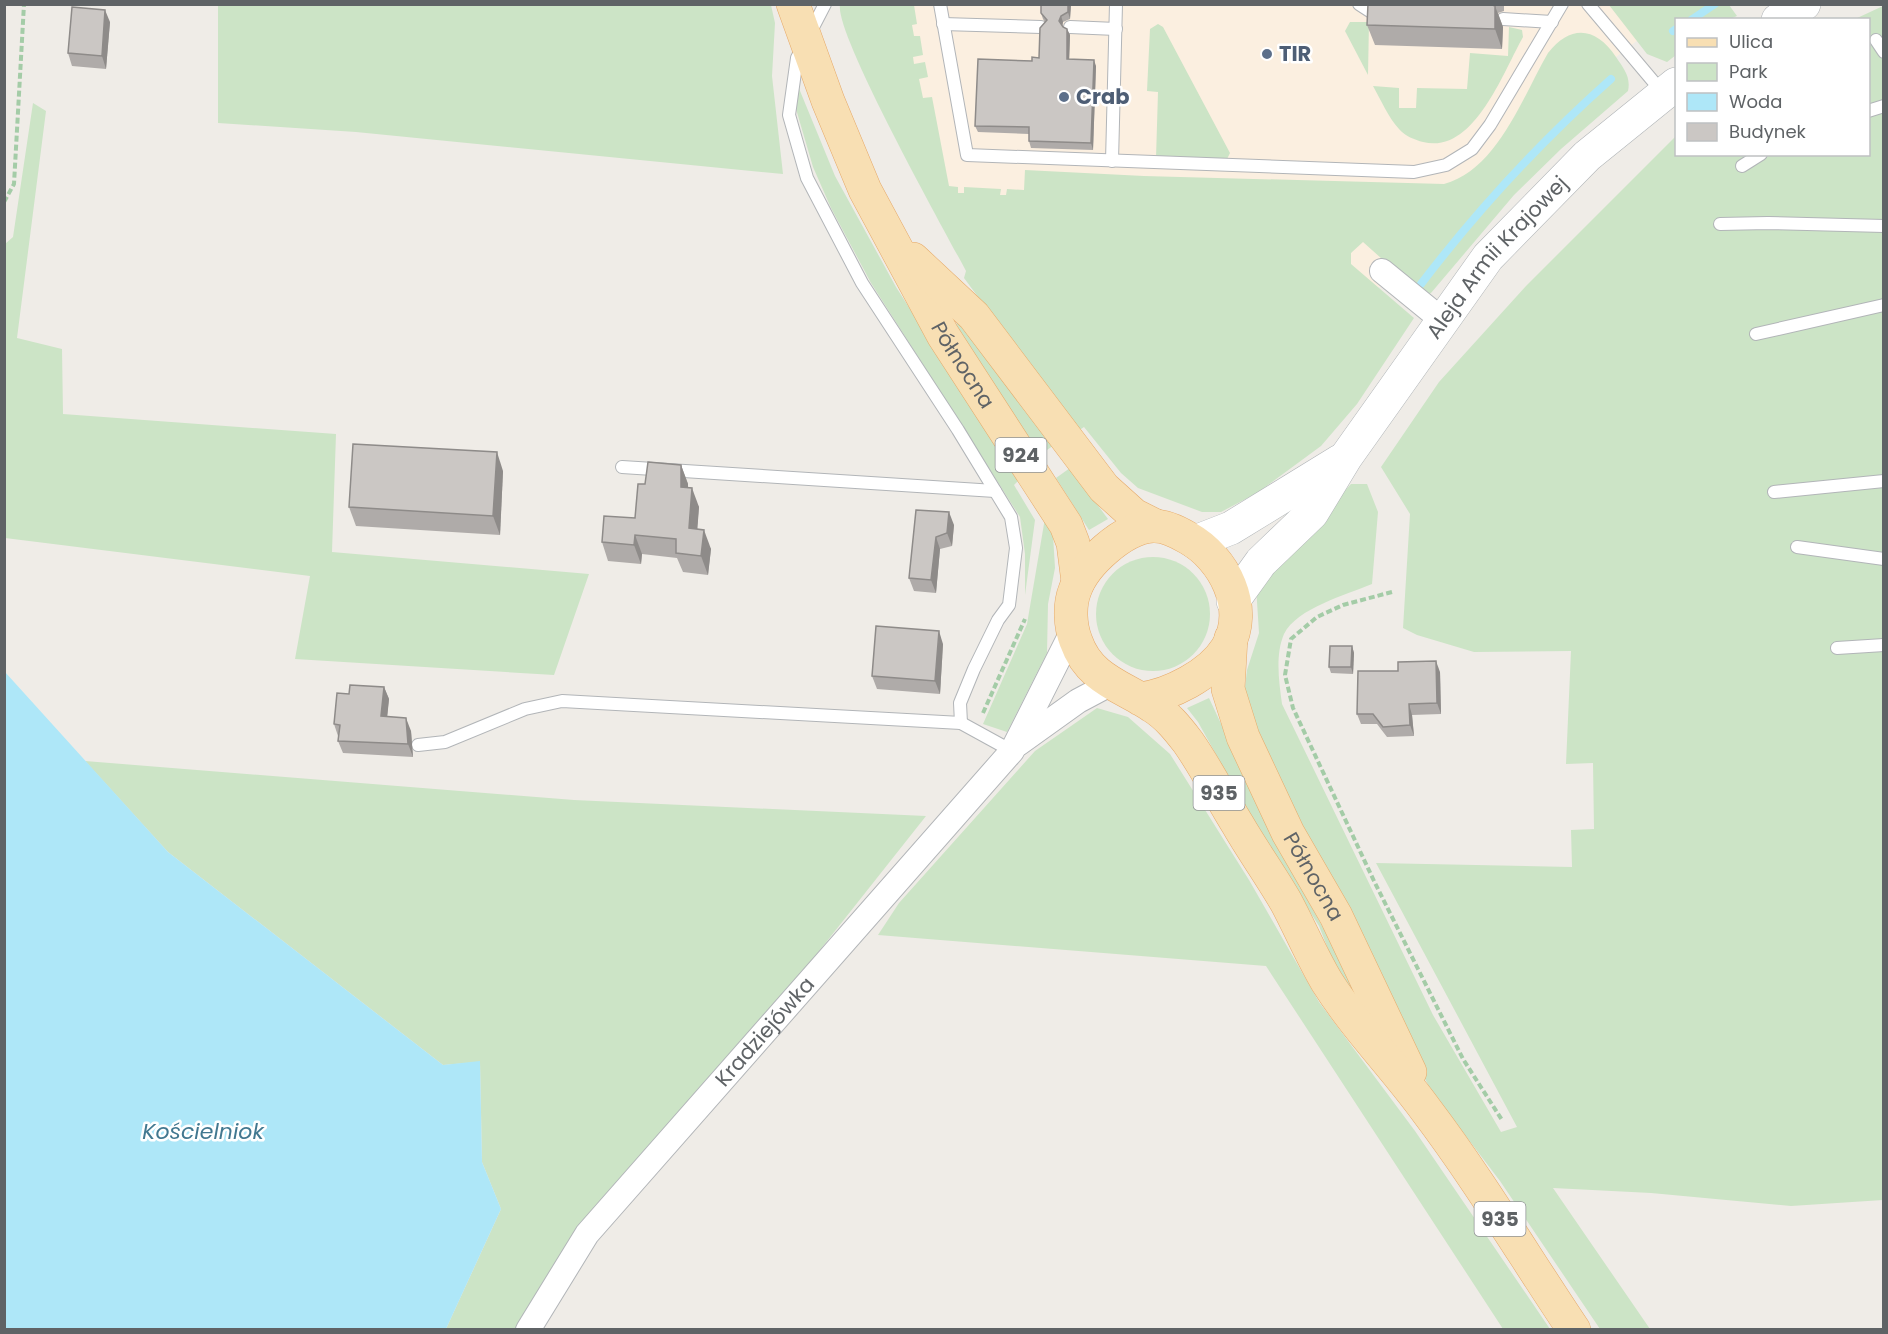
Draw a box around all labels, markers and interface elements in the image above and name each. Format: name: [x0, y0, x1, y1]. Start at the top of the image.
legend: [1675, 18, 1870, 156]
text: Ulica: [1729, 29, 1773, 54]
place label: TIR: [1279, 39, 1311, 68]
marker: TIR: [1260, 47, 1274, 61]
text: Park: [1729, 59, 1768, 84]
place label: Crab: [1076, 82, 1130, 111]
text: Woda: [1729, 89, 1782, 114]
marker: Crab: [1057, 90, 1071, 104]
text: Budynek: [1729, 119, 1807, 144]
street label: Aleja Armii Krajowej: [1419, 169, 1574, 345]
street label: Północna: [924, 316, 1002, 414]
road number: 924: [996, 438, 1046, 472]
road number: 935: [1194, 776, 1244, 810]
street label: Północna: [1277, 827, 1351, 926]
street label: Kradziejówka: [708, 970, 821, 1093]
water label: Kościelniok: [142, 1116, 265, 1147]
road number: 935: [1474, 1202, 1526, 1236]

